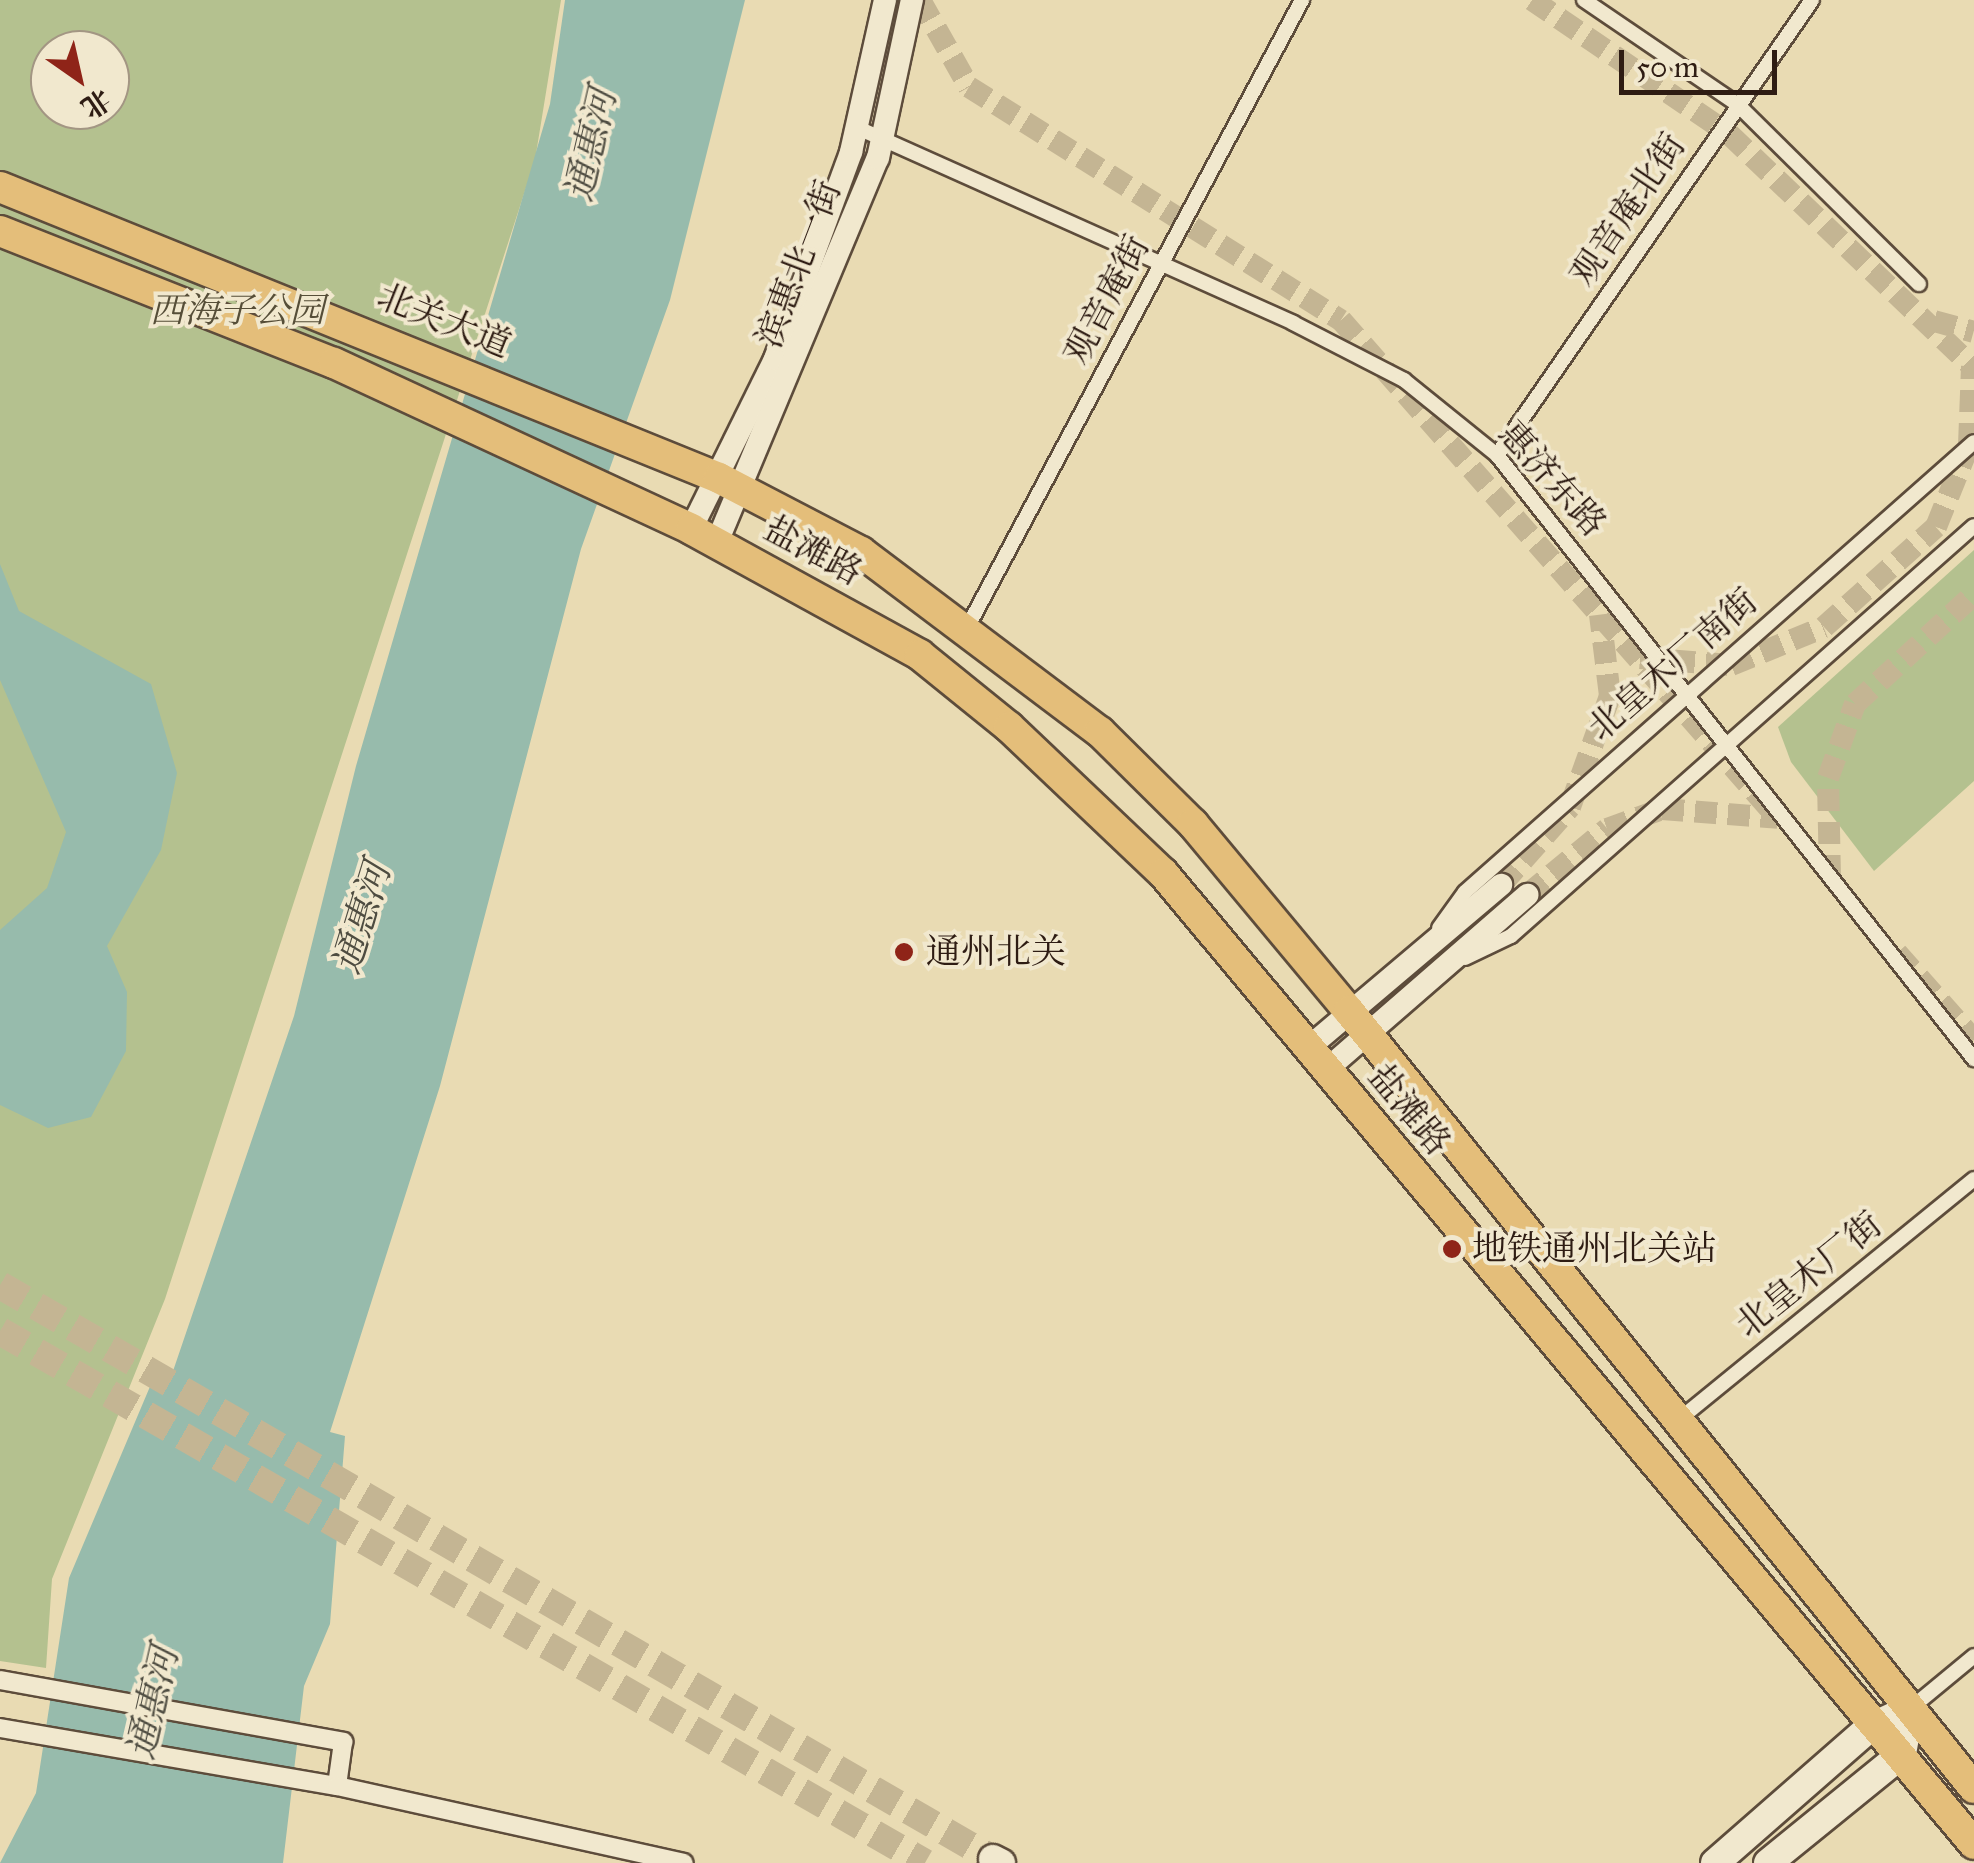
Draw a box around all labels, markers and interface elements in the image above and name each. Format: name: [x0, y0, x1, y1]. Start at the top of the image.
north arrow: [30, 30, 130, 130]
scale bar: [1624, 30, 1782, 92]
text: 50 m: [1636, 49, 1699, 85]
text: 北: [75, 81, 117, 126]
water label: 通惠河: [556, 84, 626, 206]
street label: 观音庵北街: [1562, 126, 1694, 294]
street label: 滨惠北一街: [748, 175, 850, 353]
street label: 观音庵街: [1056, 228, 1158, 372]
street label: 北关大道: [371, 275, 517, 367]
park label: 西海子公园: [150, 290, 324, 332]
street label: 惠济东路: [1490, 413, 1614, 545]
street label: 盐滩路: [757, 508, 869, 594]
street label: 北皇木厂南街: [1580, 580, 1766, 750]
water label: 通惠河: [324, 857, 400, 979]
place label: 通州北关: [926, 931, 1066, 973]
marker: 通州北关: [891, 939, 917, 965]
street label: 盐滩路: [1359, 1056, 1459, 1164]
street label: 北皇木厂街: [1728, 1204, 1890, 1346]
place label: 地铁通州北关站: [1472, 1228, 1717, 1270]
marker: 地铁通州北关站: [1441, 1238, 1463, 1260]
water label: 通惠河: [118, 1642, 188, 1764]

